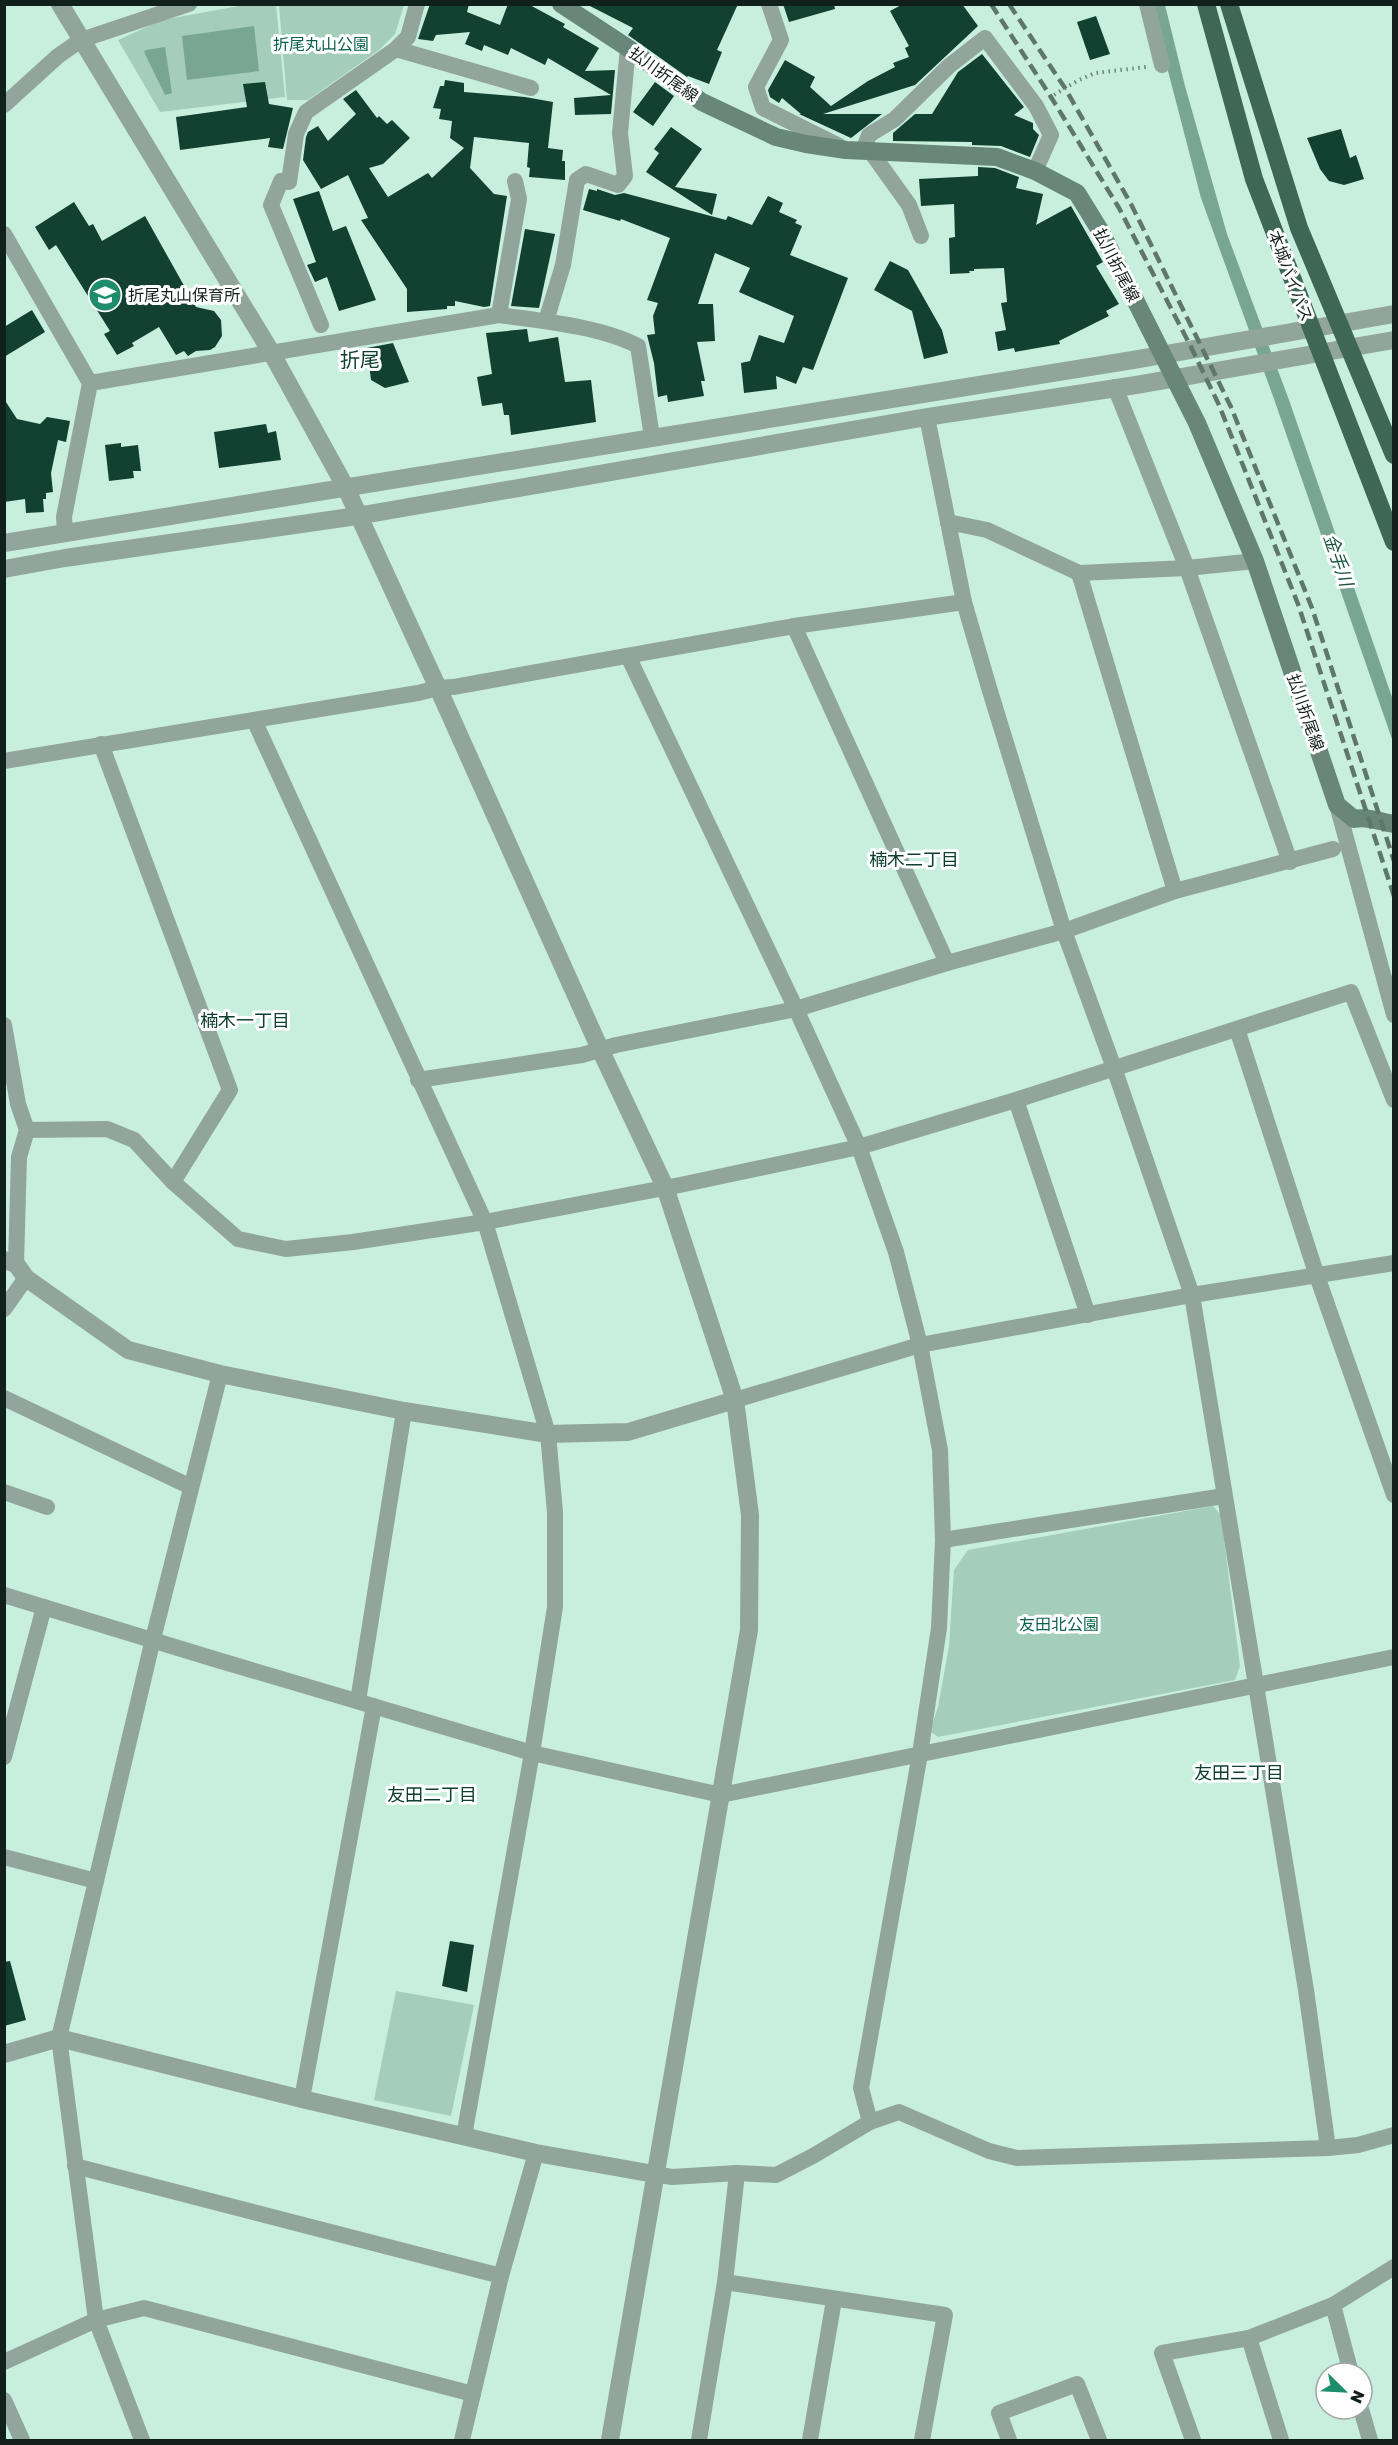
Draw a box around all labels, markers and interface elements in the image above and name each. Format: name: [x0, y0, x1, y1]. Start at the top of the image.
park label: 折尾丸山公園: [273, 34, 369, 54]
street label: 払川折尾線: [626, 42, 702, 106]
street label: 払川折尾線: [1090, 225, 1144, 305]
street label: 本城バイパス: [1265, 228, 1317, 324]
school or university icon: 折尾丸山保育所: [87, 277, 123, 313]
place label: 折尾丸山保育所: [128, 285, 240, 305]
district label: 折尾: [340, 347, 380, 371]
water label: 金手川: [1320, 531, 1359, 591]
street label: 払川折尾線: [1284, 671, 1328, 753]
district label: 楠木二丁目: [869, 848, 959, 870]
district label: 楠木一丁目: [200, 1009, 290, 1031]
park label: 友田北公園: [1019, 1614, 1099, 1634]
district label: 友田三丁目: [1194, 1761, 1284, 1783]
district label: 友田二丁目: [387, 1783, 477, 1805]
north arrow: [1314, 2361, 1374, 2421]
text: N: [1346, 2387, 1369, 2407]

